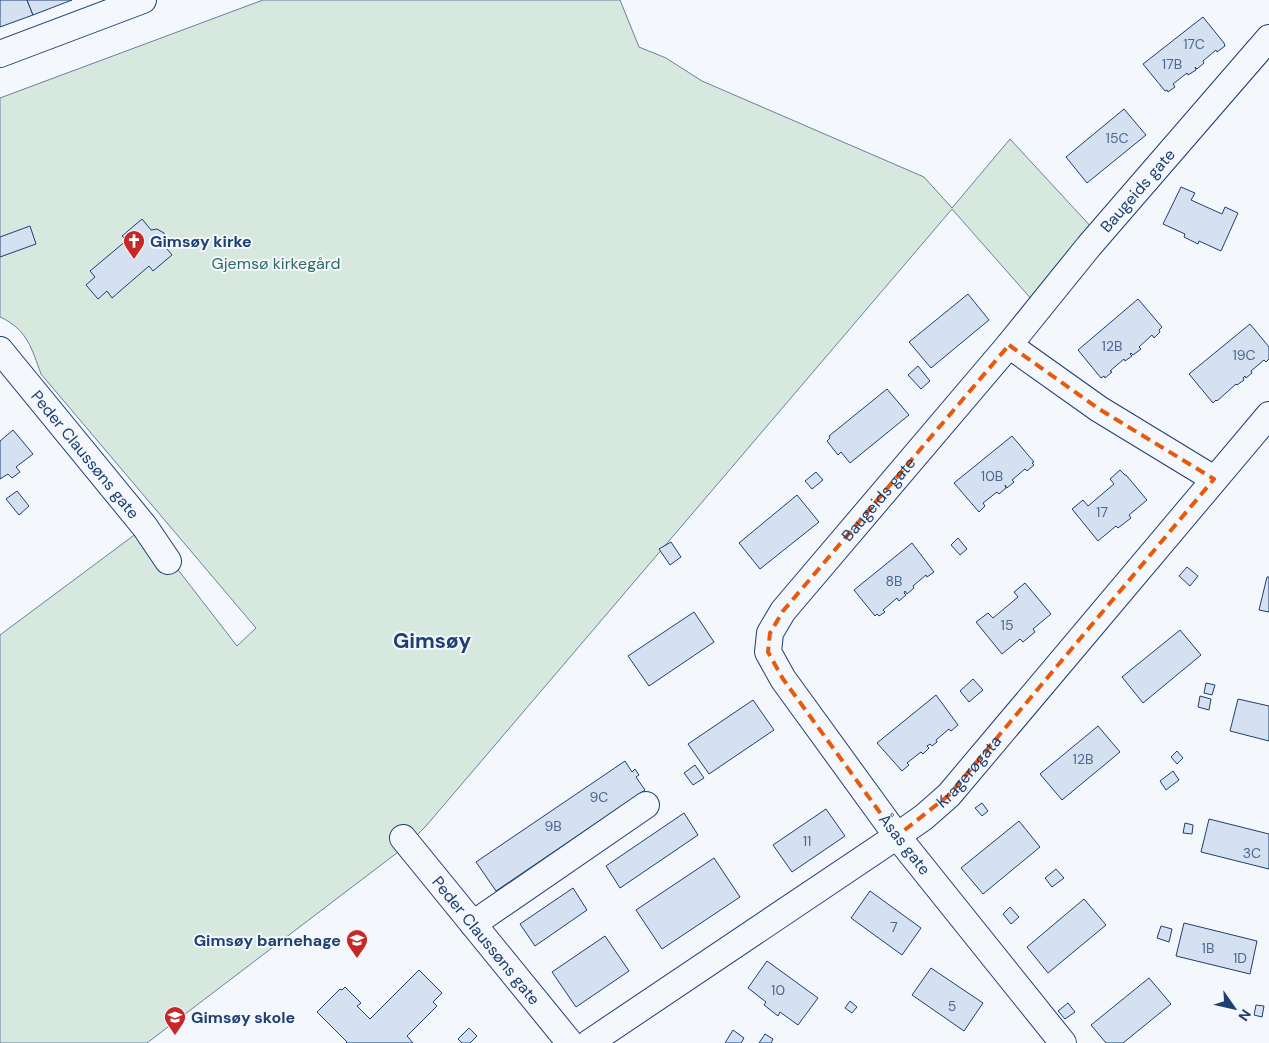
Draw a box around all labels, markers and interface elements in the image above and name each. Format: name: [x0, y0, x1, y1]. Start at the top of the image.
house number: 17C: [1183, 35, 1205, 53]
house number: 17B: [1162, 55, 1182, 73]
house number: 15C: [1106, 129, 1128, 147]
street label: Baugeids gate: [1096, 144, 1180, 237]
church icon: Gimsøy kirke: [122, 229, 146, 260]
place label: Gimsøy kirke: [150, 231, 252, 252]
park label: Gjemsø kirkegård: [212, 253, 340, 274]
house number: 12B: [1102, 337, 1122, 355]
house number: 19C: [1232, 346, 1256, 364]
street label: Peder Claussøns gate: [26, 386, 144, 523]
street label: Baugeids gate: [837, 453, 920, 546]
house number: 10B: [981, 467, 1003, 485]
house number: 17: [1096, 503, 1108, 521]
house number: 8B: [886, 572, 902, 590]
house number: 15: [1001, 616, 1013, 634]
district label: Gimsøy: [393, 627, 471, 655]
street label: Kragerøgata: [932, 731, 1006, 813]
house number: 12B: [1073, 750, 1093, 768]
house number: 9C: [590, 788, 608, 806]
street label: Åsas gate: [874, 809, 935, 879]
house number: 9B: [544, 817, 562, 835]
house number: 11: [803, 832, 811, 850]
house number: 3C: [1243, 844, 1261, 862]
street label: Peder Claussøns gate: [427, 872, 545, 1009]
house number: 7: [890, 918, 898, 936]
school or university icon: Gimsøy barnehage: [345, 928, 369, 959]
place label: Gimsøy barnehage: [194, 930, 341, 951]
house number: 1B: [1202, 939, 1214, 957]
house number: 1D: [1233, 949, 1247, 967]
house number: 10: [771, 981, 785, 999]
north arrow: [1209, 983, 1259, 1033]
house number: 5: [948, 997, 956, 1015]
school or university icon: Gimsøy skole: [163, 1005, 187, 1036]
text: N: [1234, 1006, 1255, 1025]
place label: Gimsøy skole: [191, 1007, 295, 1028]

